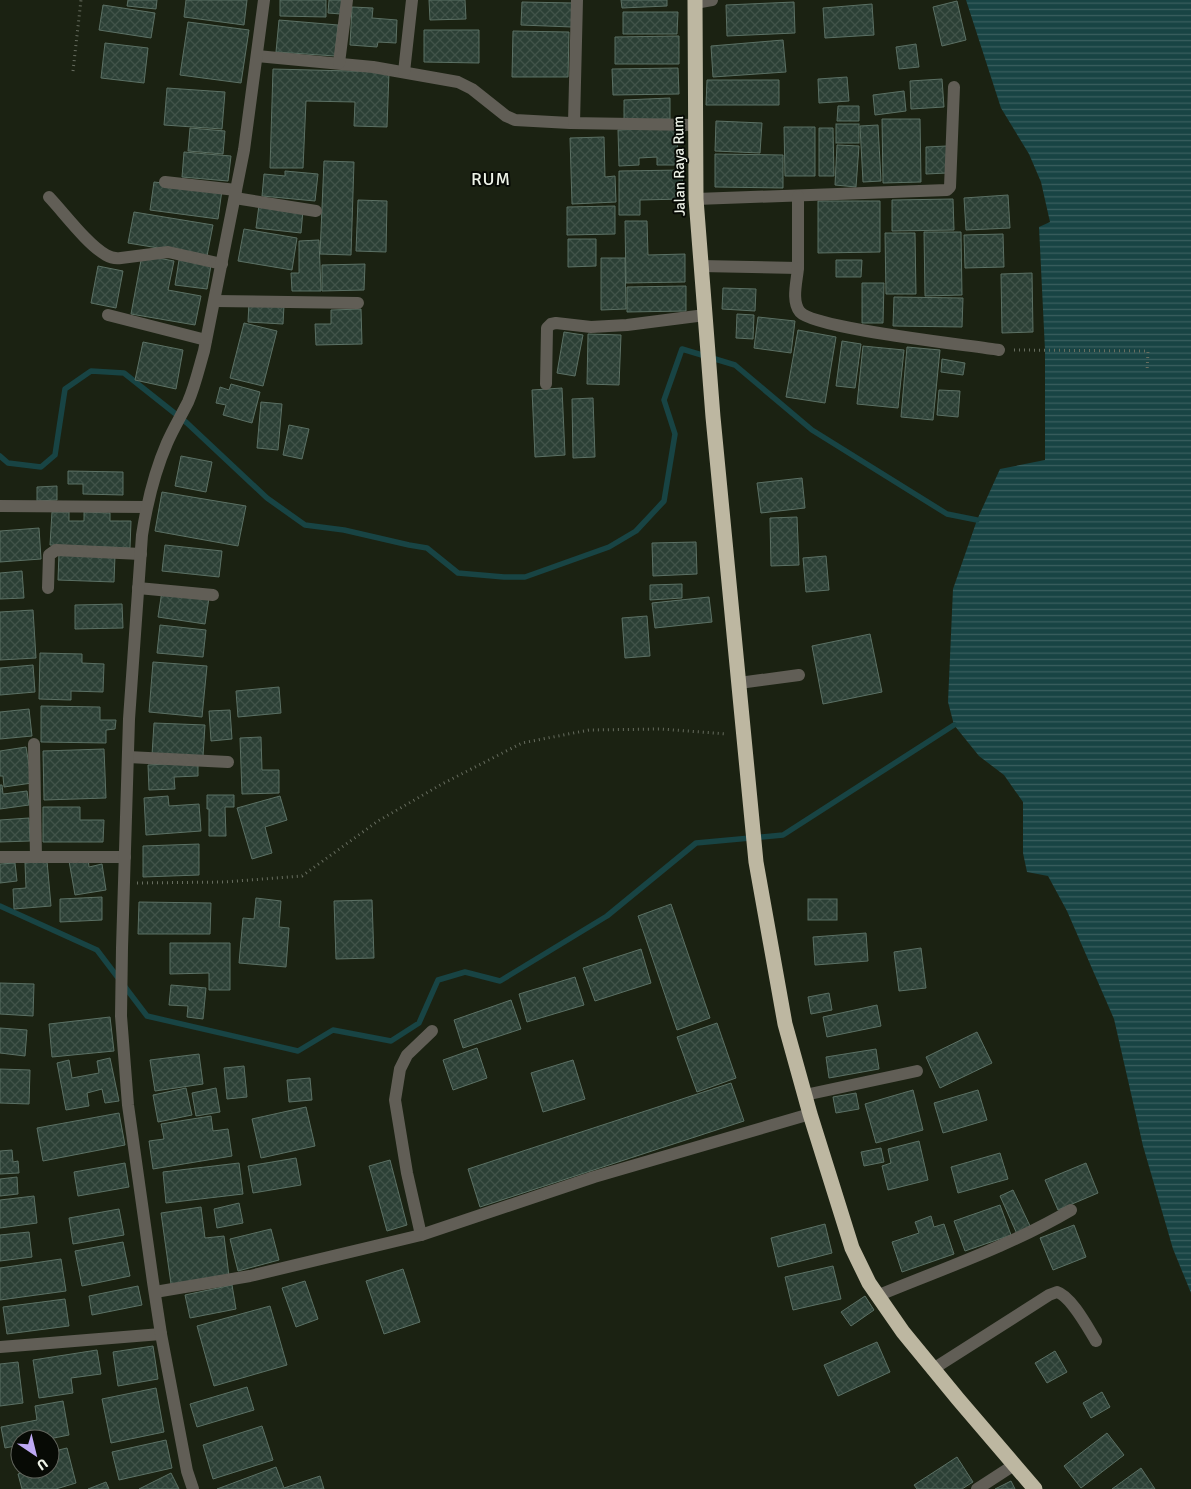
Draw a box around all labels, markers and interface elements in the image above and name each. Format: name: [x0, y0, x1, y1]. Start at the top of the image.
street label: Jalan Raya Rum: [669, 116, 689, 216]
district label: RUM: [471, 168, 511, 190]
north arrow: [10, 1429, 60, 1479]
text: U: [33, 1455, 51, 1474]

